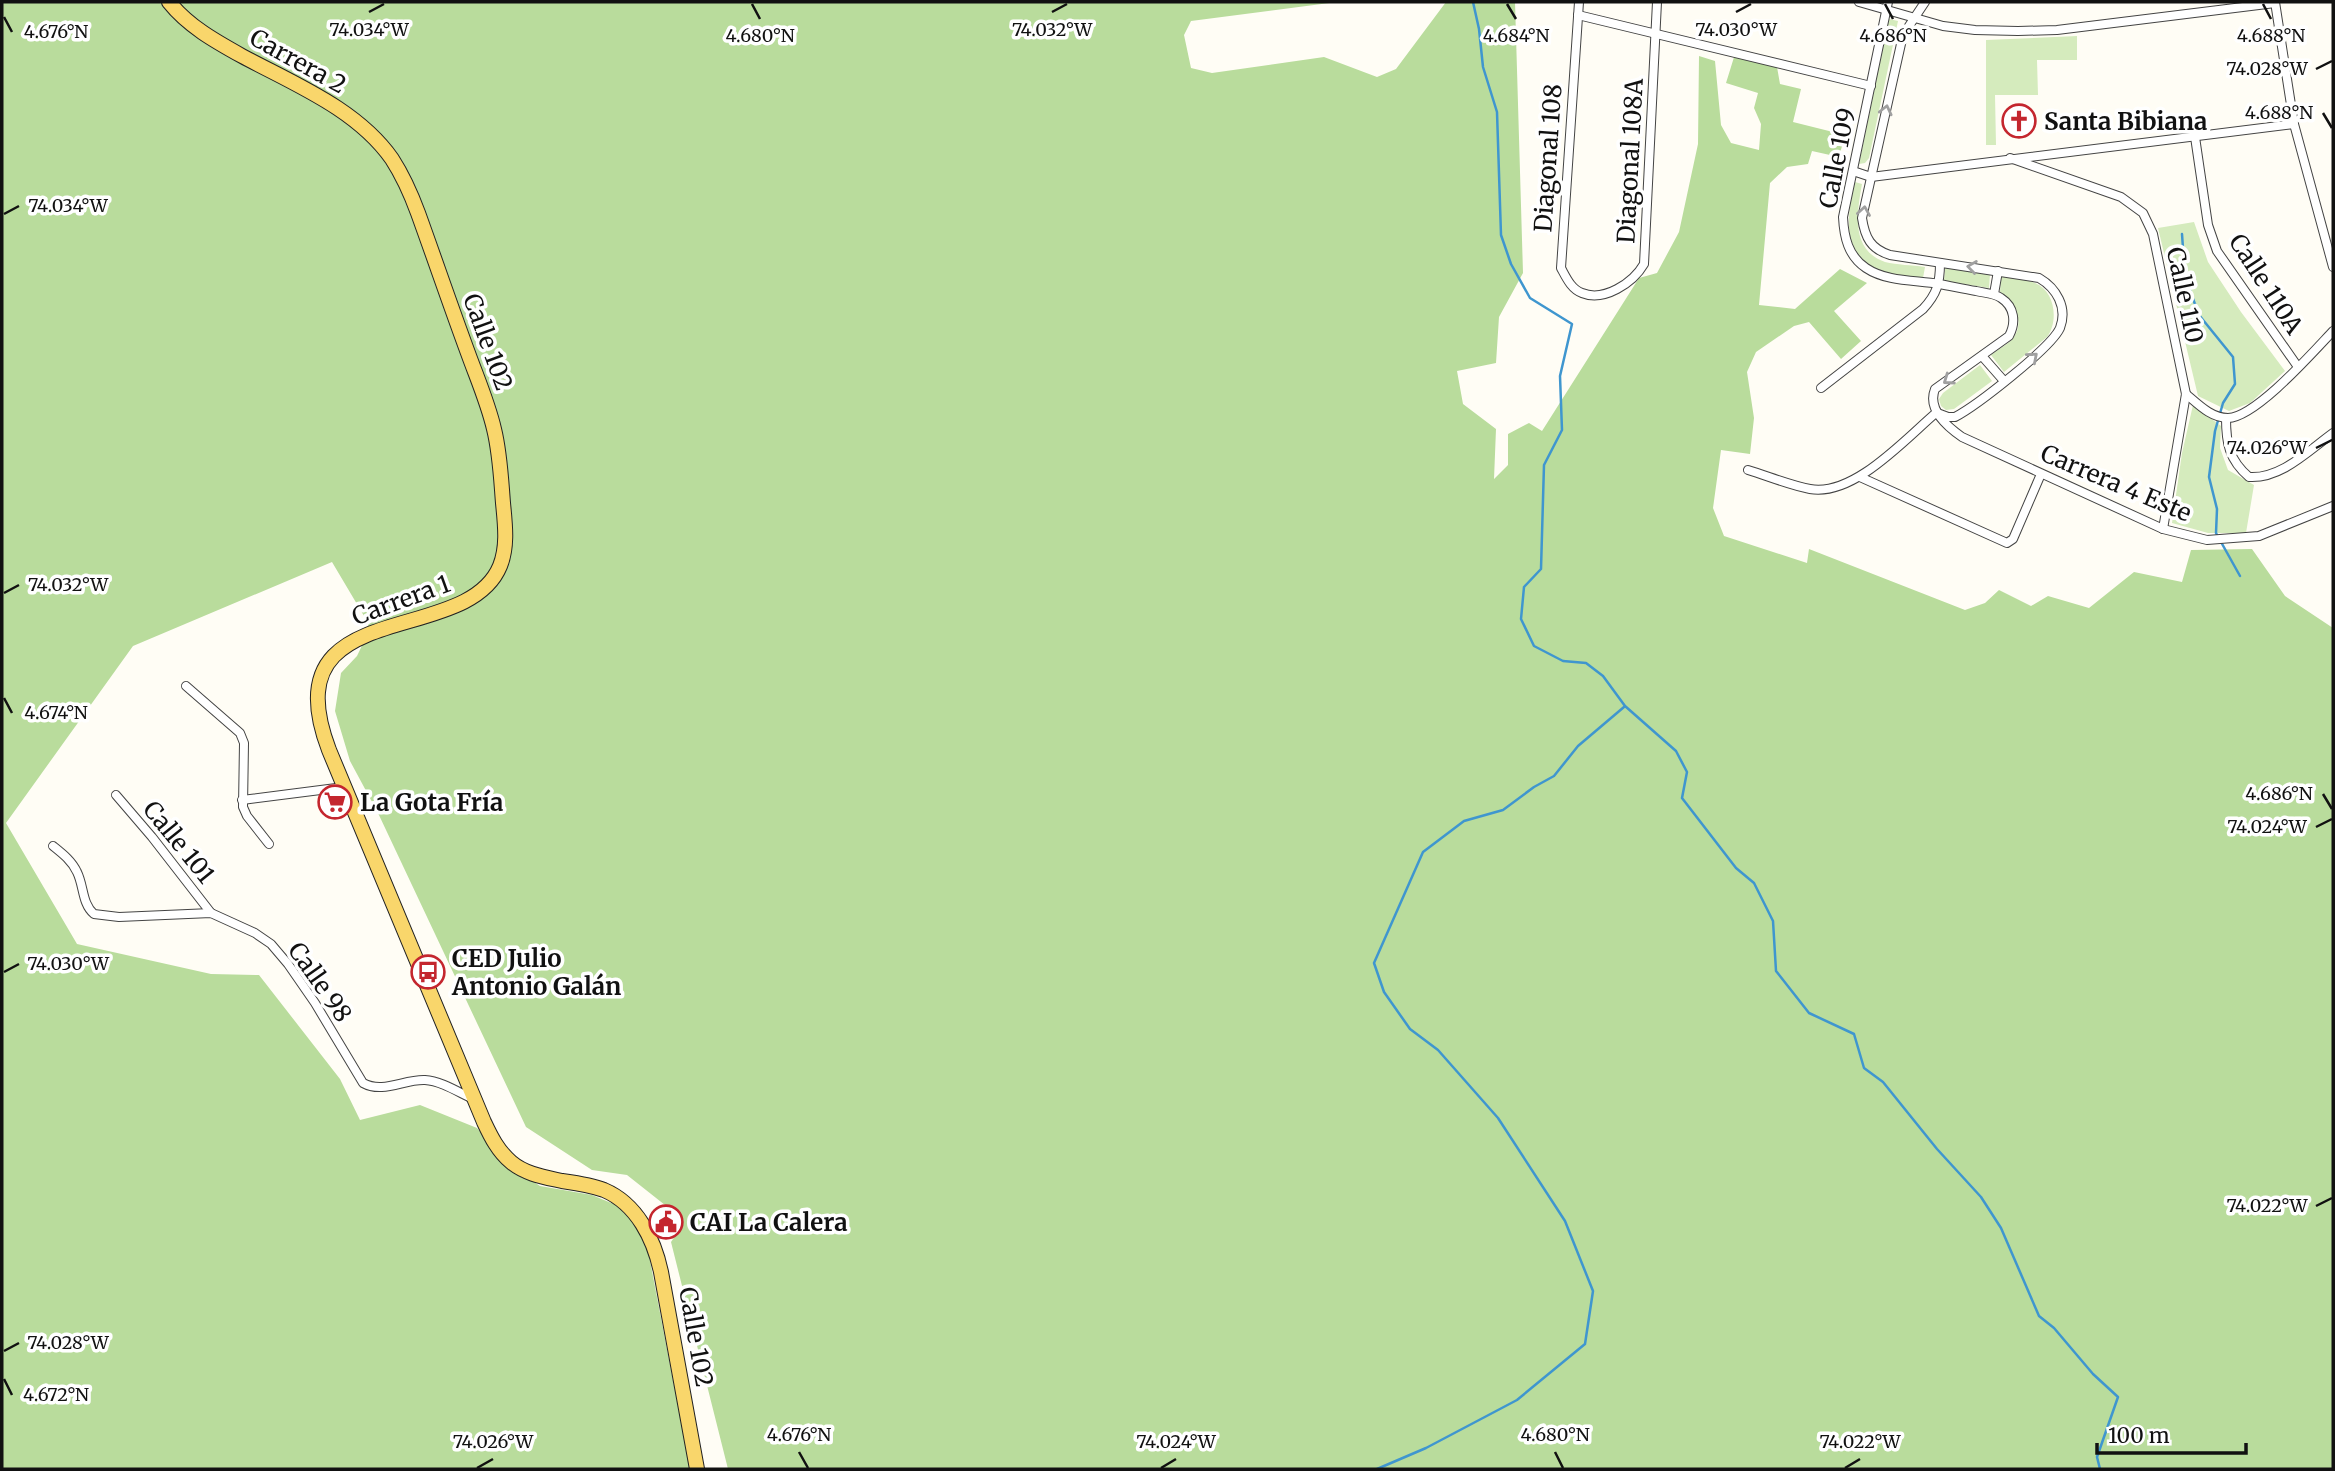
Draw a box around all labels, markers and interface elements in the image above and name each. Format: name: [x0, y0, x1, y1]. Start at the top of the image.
text: 74.034°W: [329, 18, 410, 41]
text: 74.032°W: [1012, 18, 1093, 41]
text: 74.030°W: [1695, 18, 1778, 41]
text: 4.676°N: [24, 20, 88, 43]
street label: Carrera 2: [244, 22, 352, 100]
text: 4.680°N: [725, 24, 795, 47]
text: 4.684°N: [1483, 24, 1549, 47]
text: 4.686°N: [1859, 24, 1927, 47]
text: 4.688°N: [2237, 24, 2305, 47]
text: 74.028°W: [2226, 57, 2309, 80]
street label: Diagonal 108A: [1610, 77, 1650, 244]
street label: Diagonal 108: [1527, 83, 1569, 233]
text: 4.688°N: [2245, 101, 2313, 124]
church icon: Santa Bibiana: [2000, 102, 2038, 140]
one-way arrow: [1877, 104, 1892, 116]
street label: Calle 109: [1812, 105, 1862, 211]
place label: Santa Bibiana: [2044, 106, 2208, 137]
text: 74.034°W: [28, 194, 109, 217]
one-way arrow: [1856, 205, 1871, 217]
street label: Calle 110A: [2222, 228, 2311, 341]
street label: Calle 110: [2160, 244, 2210, 346]
one-way arrow: [1966, 260, 1978, 275]
street label: Calle 102: [456, 289, 520, 395]
one-way arrow: [2024, 353, 2037, 365]
one-way arrow: [1943, 372, 1956, 384]
text: 74.026°W: [2227, 436, 2308, 459]
street label: Carrera 4 Este: [2036, 437, 2196, 529]
street label: Carrera 1: [348, 568, 454, 632]
text: 74.032°W: [28, 573, 109, 596]
text: 4.674°N: [24, 701, 88, 724]
text: 4.686°N: [2245, 782, 2313, 805]
supermarket icon: La Gota Fría: [316, 783, 354, 821]
place label: La Gota Fría: [360, 787, 503, 818]
street label: Calle 101: [136, 794, 222, 890]
text: 74.024°W: [2227, 815, 2308, 838]
street label: Calle 98: [281, 936, 359, 1028]
place label: CED Julio Antonio Galán: [451, 943, 621, 1002]
text: 74.030°W: [27, 952, 110, 975]
bus stop icon: CED Julio Antonio Galán: [409, 953, 447, 991]
text: 74.022°W: [2226, 1194, 2309, 1217]
public building icon: CAI La Calera: [647, 1203, 685, 1241]
place label: CAI La Calera: [690, 1207, 848, 1238]
street label: Calle 102: [672, 1285, 720, 1389]
text: 74.028°W: [27, 1331, 110, 1354]
text: 4.672°N: [23, 1383, 89, 1406]
scale bar: [2097, 1412, 2246, 1456]
text: 100 m: [2108, 1422, 2170, 1449]
text: 4.676°N: [767, 1423, 831, 1446]
text: 4.680°N: [1520, 1423, 1590, 1446]
text: 74.026°W: [453, 1430, 534, 1453]
text: 74.024°W: [1136, 1430, 1217, 1453]
text: 74.022°W: [1819, 1430, 1902, 1453]

